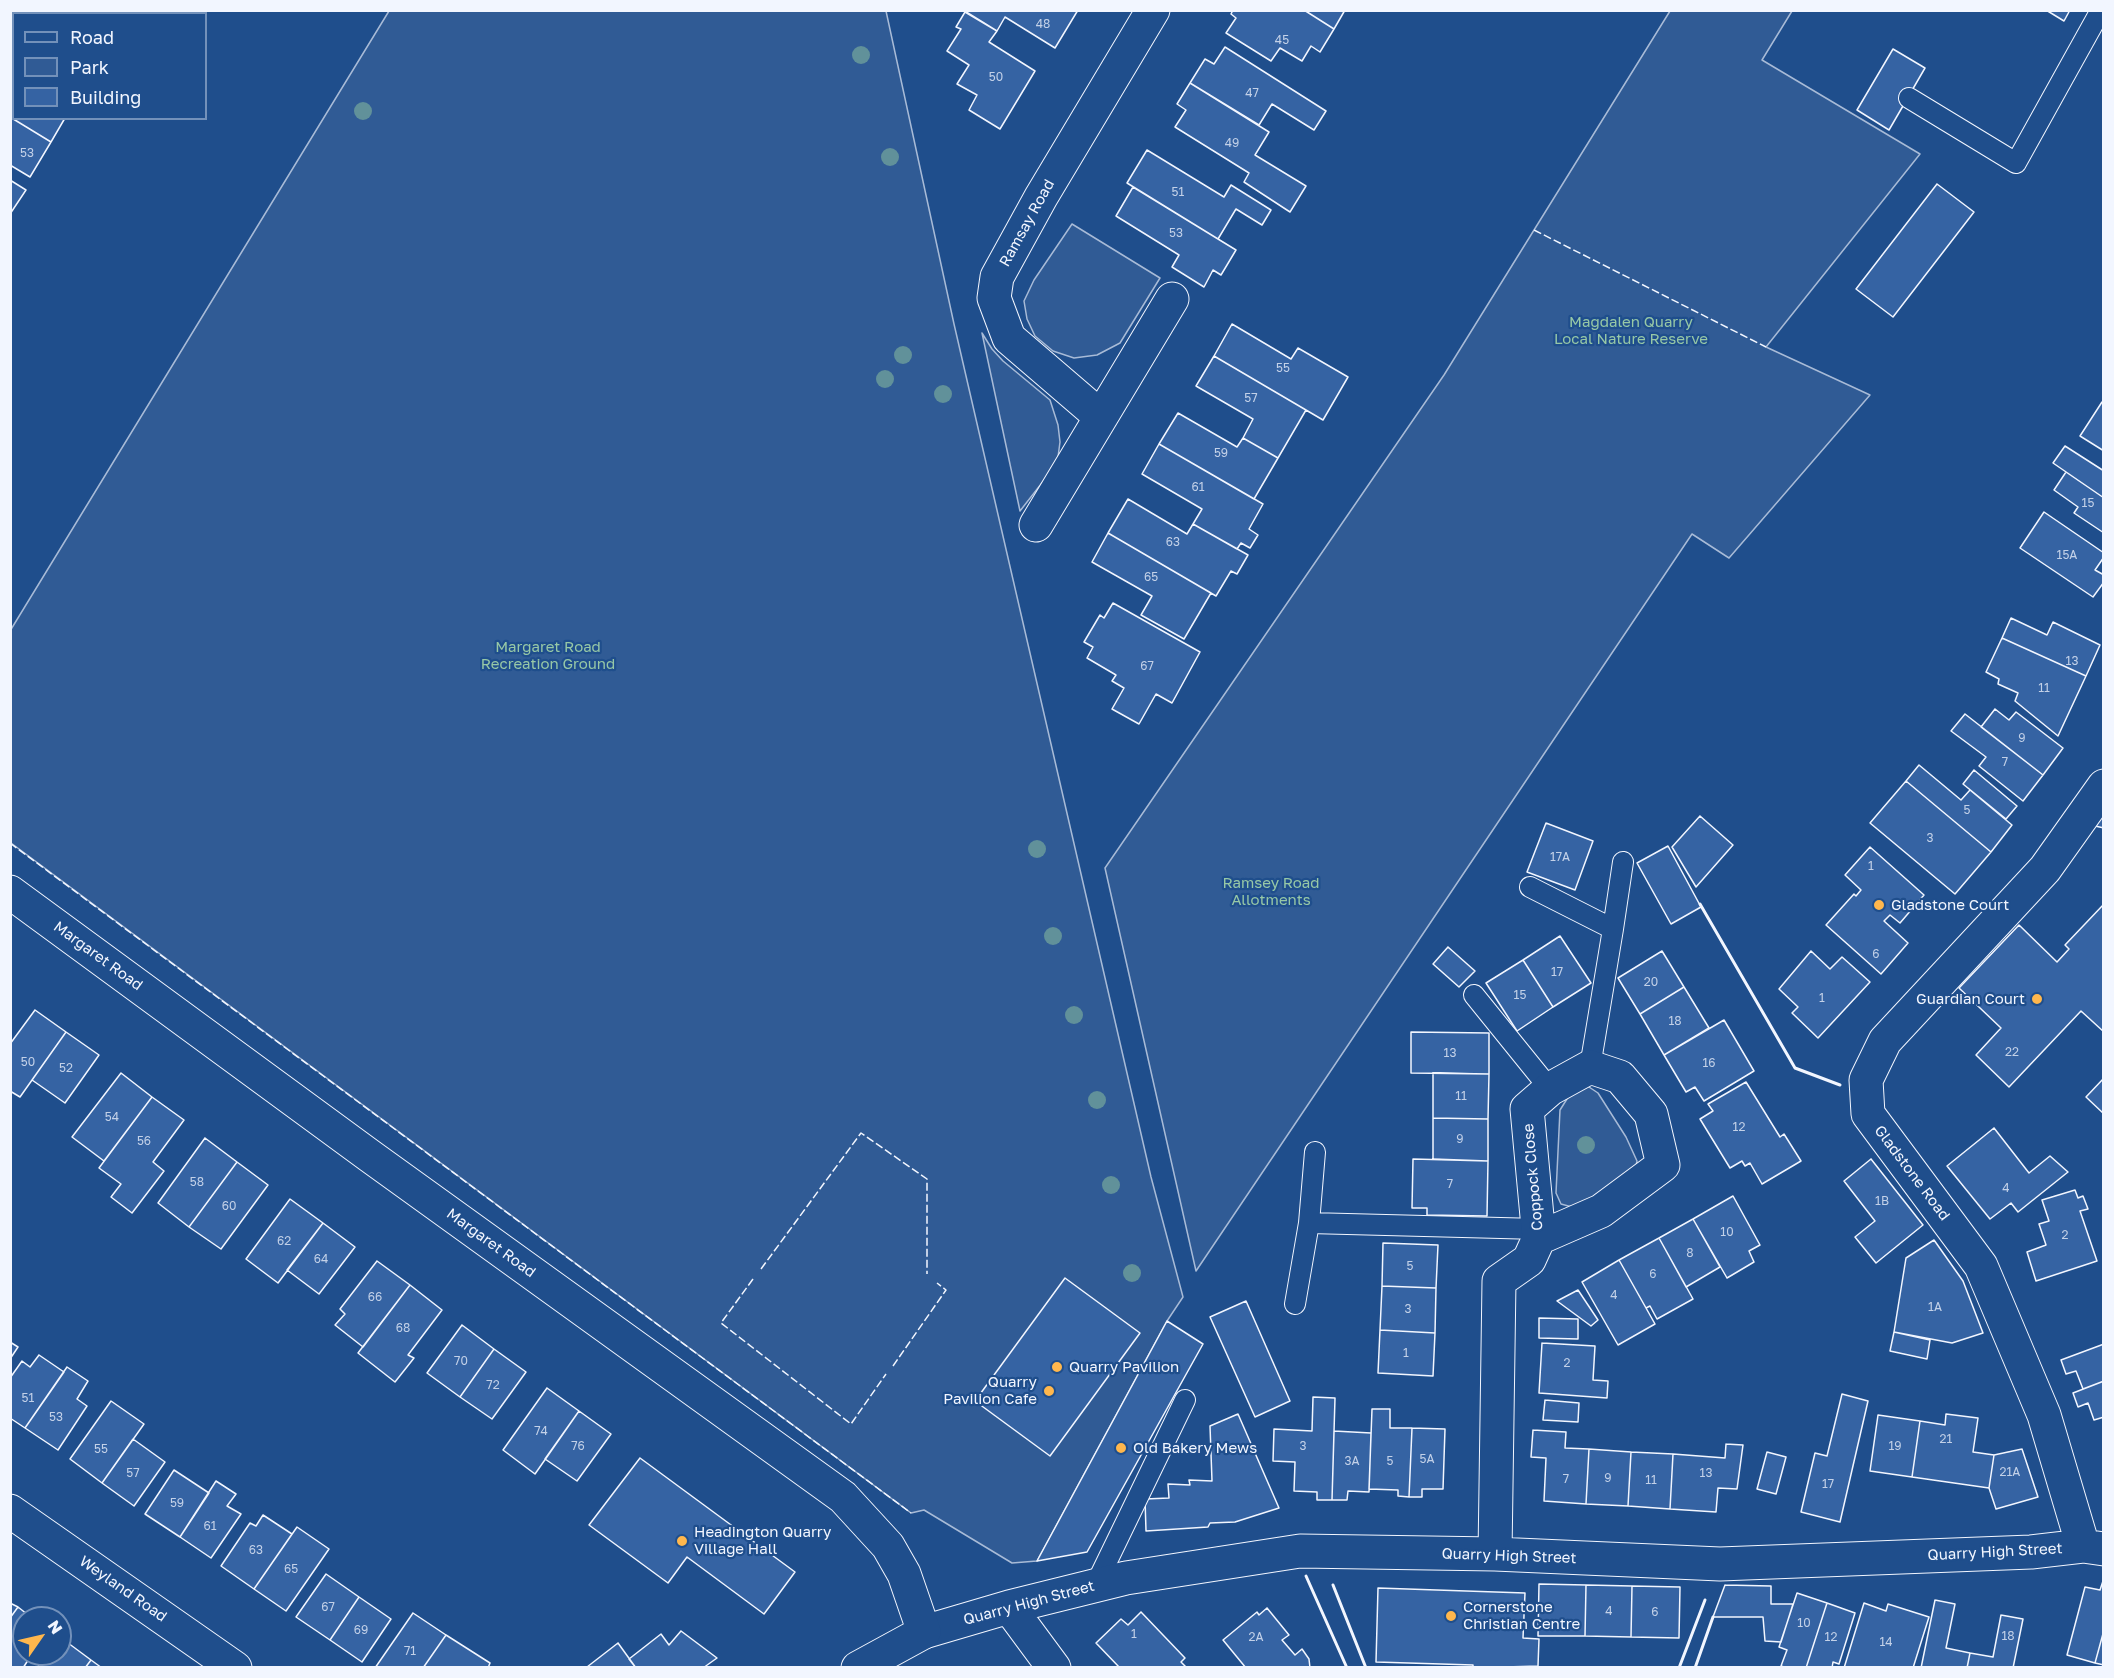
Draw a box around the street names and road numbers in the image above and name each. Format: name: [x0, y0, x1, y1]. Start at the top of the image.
street label: Ramsay Road: [996, 176, 1058, 270]
street label: Margaret Road: [50, 918, 146, 994]
street label: Gladstone Road: [1870, 1122, 1954, 1224]
street label: Coppock Close: [1519, 1123, 1547, 1231]
street label: Margaret Road: [443, 1205, 539, 1281]
street label: Quarry High Street: [1927, 1539, 2063, 1565]
street label: Quarry High Street: [1441, 1545, 1577, 1567]
street label: Weyland Road: [76, 1552, 170, 1626]
street label: Quarry High Street: [961, 1577, 1097, 1629]

